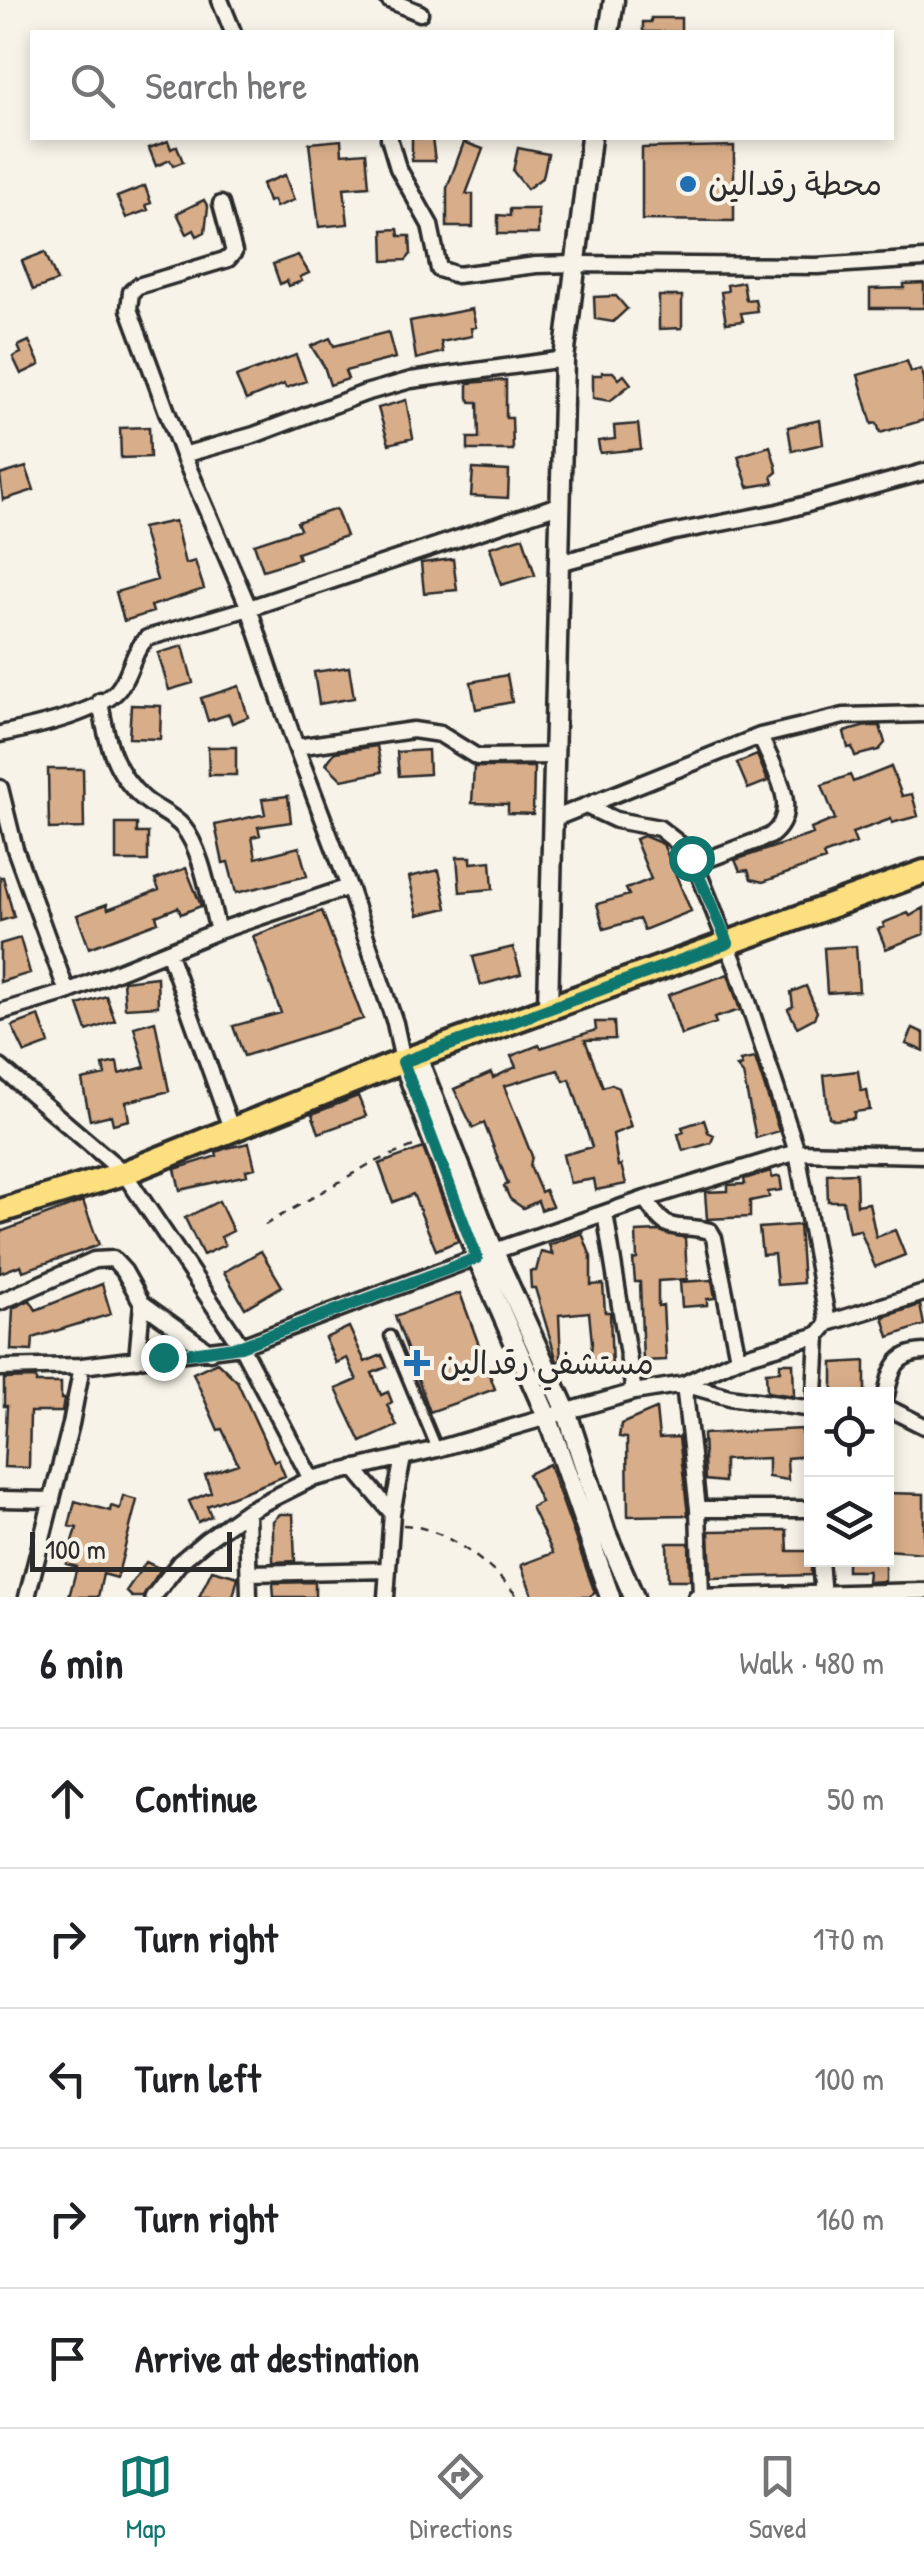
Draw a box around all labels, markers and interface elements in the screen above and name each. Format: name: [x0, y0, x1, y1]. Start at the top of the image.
search box: [30, 30, 894, 140]
icon: search: [65, 58, 120, 113]
text: Search here: [145, 59, 307, 111]
place label: محطة رقدالين: [708, 162, 882, 205]
marker: محطة رقدالين: [677, 173, 699, 195]
route start: [669, 836, 715, 882]
route end: [141, 1335, 187, 1381]
place label: مستشفي رقدالين: [440, 1341, 654, 1391]
marker: مستشفي رقدالين: [404, 1350, 430, 1376]
map controls: [804, 1387, 894, 1567]
button: locate: [804, 1387, 894, 1477]
button: layers: [804, 1477, 894, 1567]
scale bar: [30, 1527, 232, 1572]
text: 100 m: [45, 1530, 106, 1568]
text: 6 min: [40, 1634, 123, 1691]
text: Walk · 480 m: [740, 1641, 884, 1684]
icon: ahead: [40, 1771, 95, 1826]
text: Continue: [135, 1772, 257, 1824]
text: 50 m: [827, 1777, 884, 1820]
icon: right: [40, 1911, 95, 1966]
text: Turn right: [135, 1912, 278, 1964]
text: 170 m: [813, 1917, 884, 1960]
icon: left: [40, 2051, 95, 2106]
text: Turn left: [135, 2052, 260, 2104]
text: 100 m: [815, 2057, 884, 2100]
icon: right: [40, 2191, 95, 2246]
text: Turn right: [135, 2192, 278, 2244]
text: 160 m: [816, 2197, 884, 2240]
icon: arrive: [40, 2331, 95, 2386]
text: Arrive at destination: [135, 2332, 419, 2384]
tab: Map: [118, 2449, 173, 2547]
tab: Directions: [409, 2449, 512, 2547]
tab: Saved: [749, 2449, 806, 2547]

